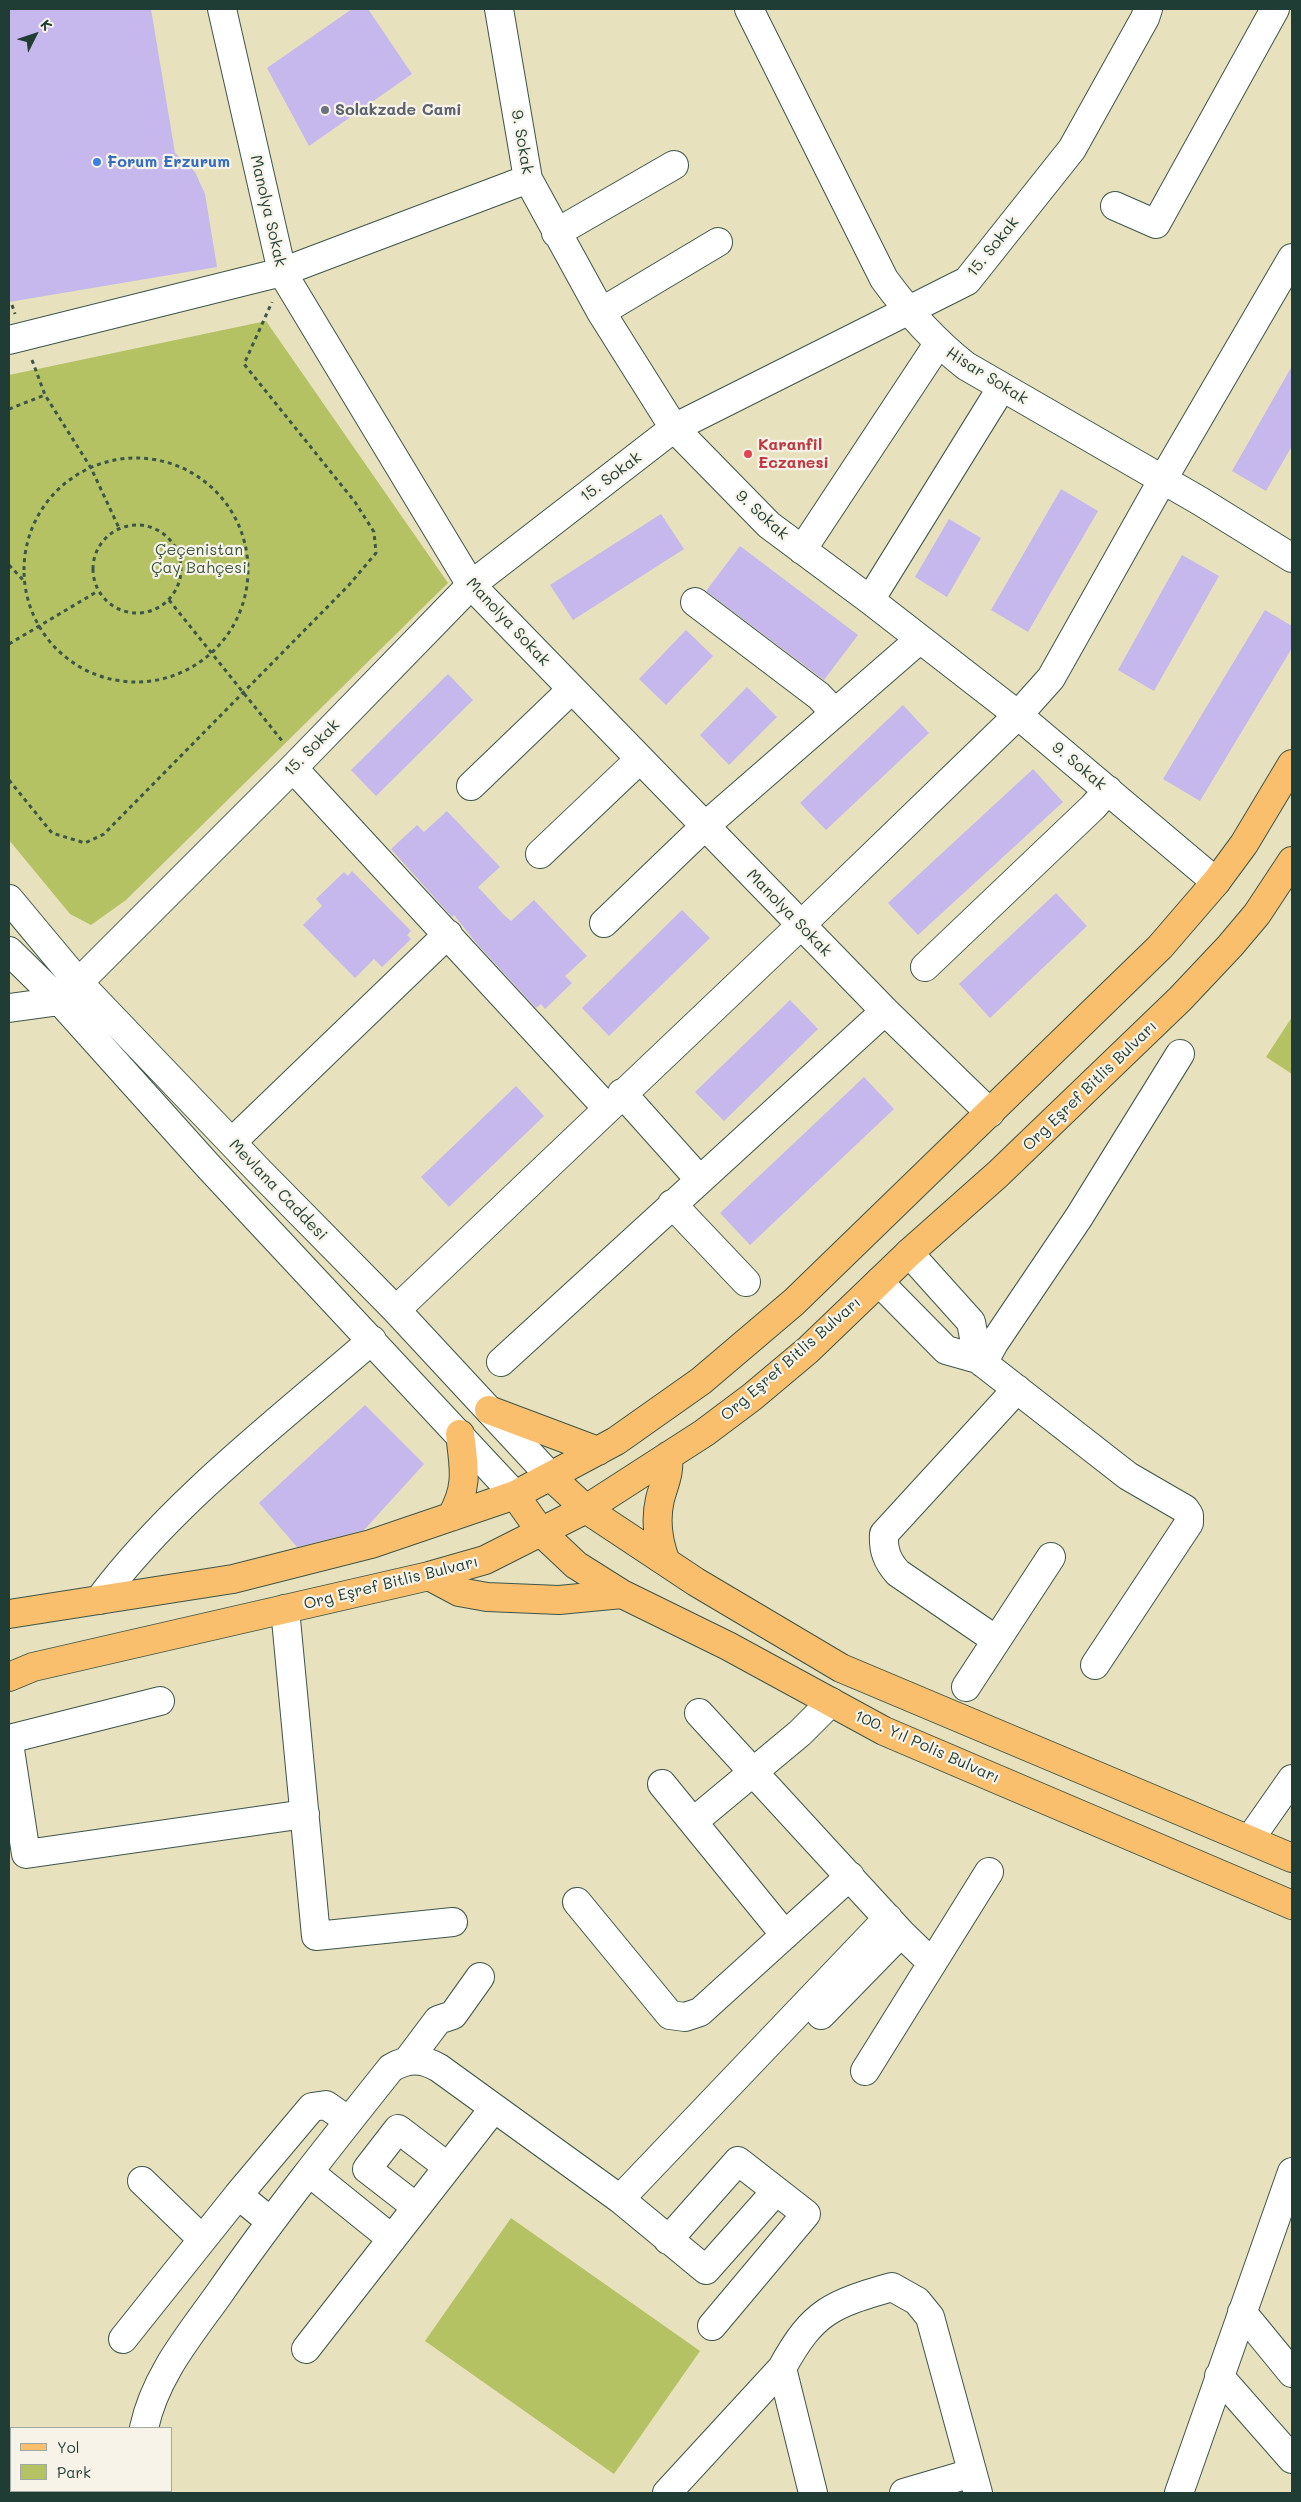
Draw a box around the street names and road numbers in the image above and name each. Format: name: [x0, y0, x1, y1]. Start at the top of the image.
street label: 9. Sokak: [507, 108, 537, 176]
street label: Manolya Sokak: [246, 153, 290, 269]
street label: 15. Sokak: [963, 213, 1023, 281]
street label: Hisar Sokak: [943, 343, 1031, 409]
street label: 15. Sokak: [577, 448, 645, 506]
street label: 9. Sokak: [732, 486, 792, 544]
street label: Manolya Sokak: [462, 574, 554, 670]
street label: 15. Sokak: [280, 716, 344, 780]
street label: 9. Sokak: [1048, 738, 1110, 794]
street label: Manolya Sokak: [743, 865, 835, 961]
street label: Org Eşref Bitlis Bulvarı: [1019, 1017, 1161, 1155]
street label: Mevlana Caddesi: [225, 1135, 331, 1245]
street label: Org Eşref Bitlis Bulvarı: [717, 1293, 865, 1425]
street label: Org Eşref Bitlis Bulvarı: [302, 1552, 480, 1614]
street label: 100. Yıl Polis Bulvarı: [852, 1706, 1002, 1788]

